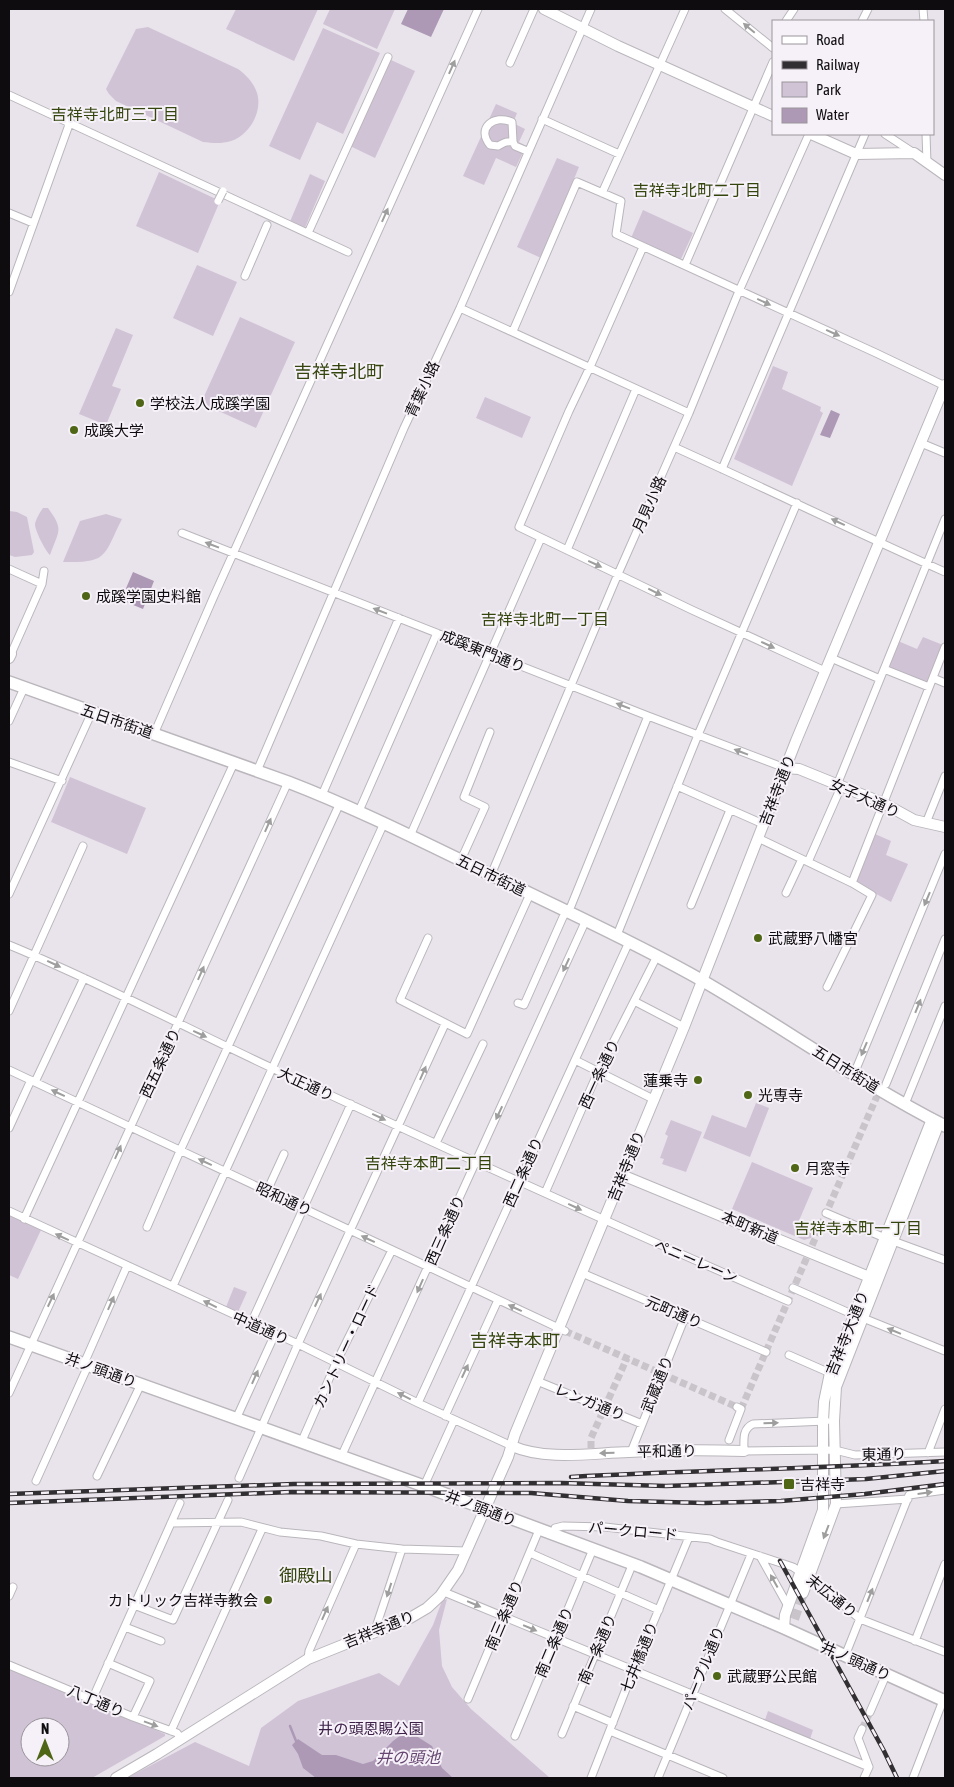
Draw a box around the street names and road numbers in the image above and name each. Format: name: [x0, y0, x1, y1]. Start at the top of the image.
street label: 青葉小路: [402, 358, 442, 420]
street label: 月見小路: [629, 473, 669, 535]
street label: 成蹊東門通り: [438, 626, 528, 676]
street label: 五日市街道: [79, 701, 155, 741]
street label: 吉祥寺通り: [756, 752, 798, 828]
street label: 女子大通り: [827, 775, 903, 821]
street label: 五日市街道: [454, 851, 528, 899]
street label: 西五条通り: [136, 1025, 184, 1101]
street label: 西一条通り: [575, 1036, 623, 1112]
street label: 五日市街道: [810, 1042, 882, 1096]
street label: 大正通り: [275, 1064, 337, 1104]
street label: 吉祥寺通り: [604, 1128, 648, 1204]
street label: 西二条通り: [500, 1134, 546, 1210]
street label: 昭和通り: [253, 1179, 315, 1219]
street label: 西三条通り: [422, 1192, 468, 1268]
street label: 本町新道: [719, 1207, 781, 1247]
street label: ペニーレーン: [652, 1236, 740, 1286]
street label: カントリー・ロード: [310, 1281, 382, 1411]
street label: 吉祥寺大通り: [822, 1288, 872, 1378]
street label: 元町通り: [643, 1292, 705, 1332]
street label: 中道通り: [230, 1308, 292, 1348]
street label: 井ノ頭通り: [63, 1349, 139, 1391]
street label: 武蔵通り: [638, 1353, 676, 1415]
street label: レンガ通り: [552, 1380, 628, 1424]
street label: 平和通り: [637, 1442, 697, 1460]
street label: 東通り: [861, 1445, 907, 1463]
street label: 井ノ頭通り: [443, 1487, 519, 1529]
street label: パークロード: [587, 1519, 679, 1543]
street label: 末広通り: [803, 1571, 861, 1621]
street label: 南三条通り: [482, 1577, 526, 1653]
street label: 南二条通り: [532, 1604, 576, 1680]
street label: 吉祥寺通り: [341, 1607, 417, 1651]
street label: 南一条通り: [575, 1611, 619, 1687]
street label: 七井橋通り: [617, 1619, 661, 1695]
street label: パープル通り: [678, 1624, 728, 1712]
street label: 井ノ頭通り: [818, 1638, 894, 1684]
street label: 八丁通り: [65, 1681, 127, 1721]

